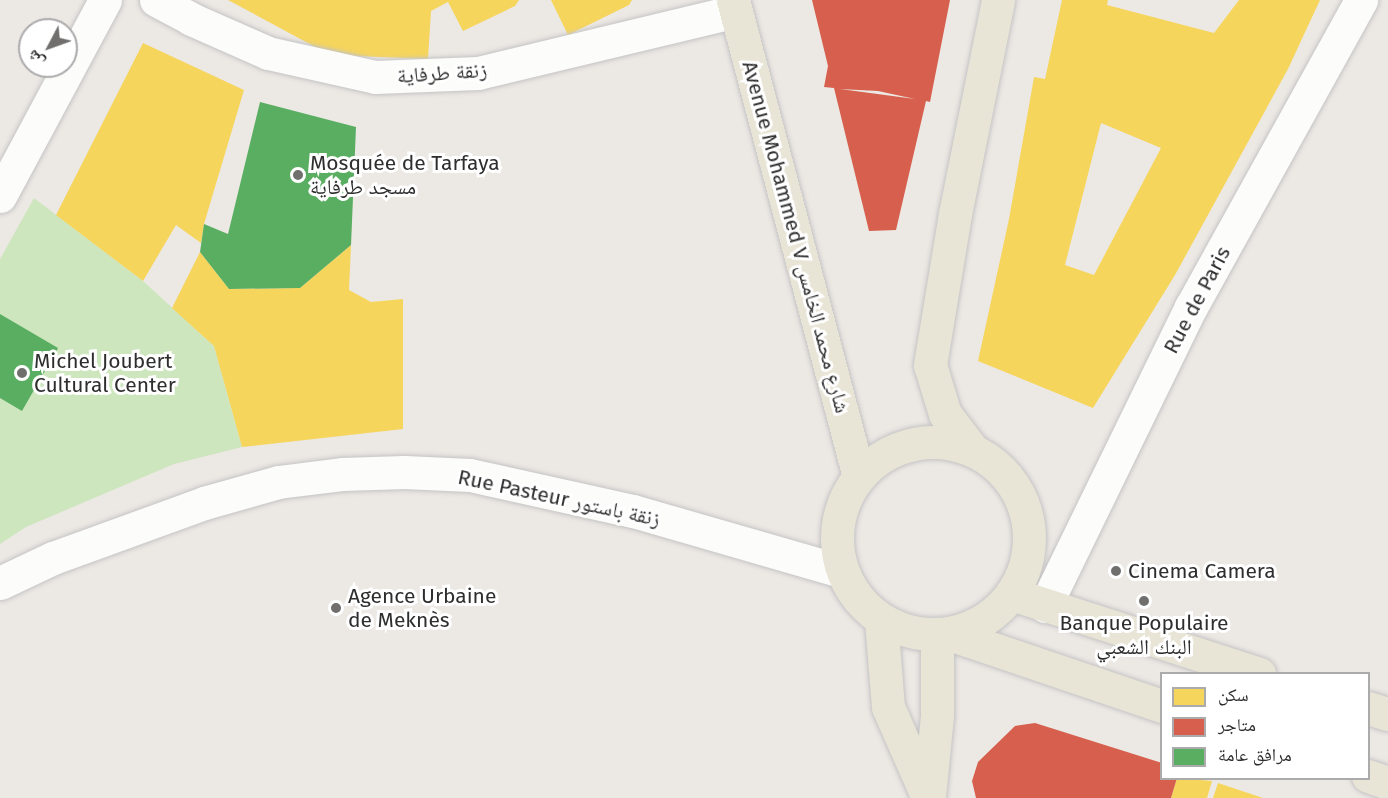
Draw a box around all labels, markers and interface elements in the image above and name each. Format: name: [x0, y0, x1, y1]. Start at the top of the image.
north arrow: [18, 18, 78, 78]
text: ش: [23, 46, 48, 71]
street label: زنقة طرفاية: [396, 57, 488, 89]
street label: Avenue Mohammed V شارع محمد الخامس: [737, 58, 855, 416]
place label: Mosquée de Tarfaya مسجد طرفاية: [310, 150, 500, 200]
marker: Mosquée de Tarfaya مسجد طرفاية: [291, 168, 305, 182]
street label: Rue de Paris: [1158, 242, 1236, 358]
place label: Michel Joubert Cultural Center: [34, 348, 176, 398]
marker: Michel Joubert Cultural Center: [15, 366, 29, 380]
street label: Rue Pasteur زنقة باستور: [456, 464, 662, 532]
place label: Cinema Camera: [1128, 558, 1276, 584]
marker: Cinema Camera: [1109, 564, 1123, 578]
place label: Agence Urbaine de Meknès: [348, 583, 496, 633]
marker: Banque Populaire البنك الشعبي: [1137, 594, 1151, 608]
marker: Agence Urbaine de Meknès: [329, 601, 343, 615]
place label: Banque Populaire البنك الشعبي: [1059, 610, 1229, 660]
legend: [1160, 672, 1370, 780]
text: سكن: [1218, 684, 1249, 706]
text: متاجر: [1218, 714, 1256, 736]
text: مرافق عامة: [1218, 744, 1292, 766]

